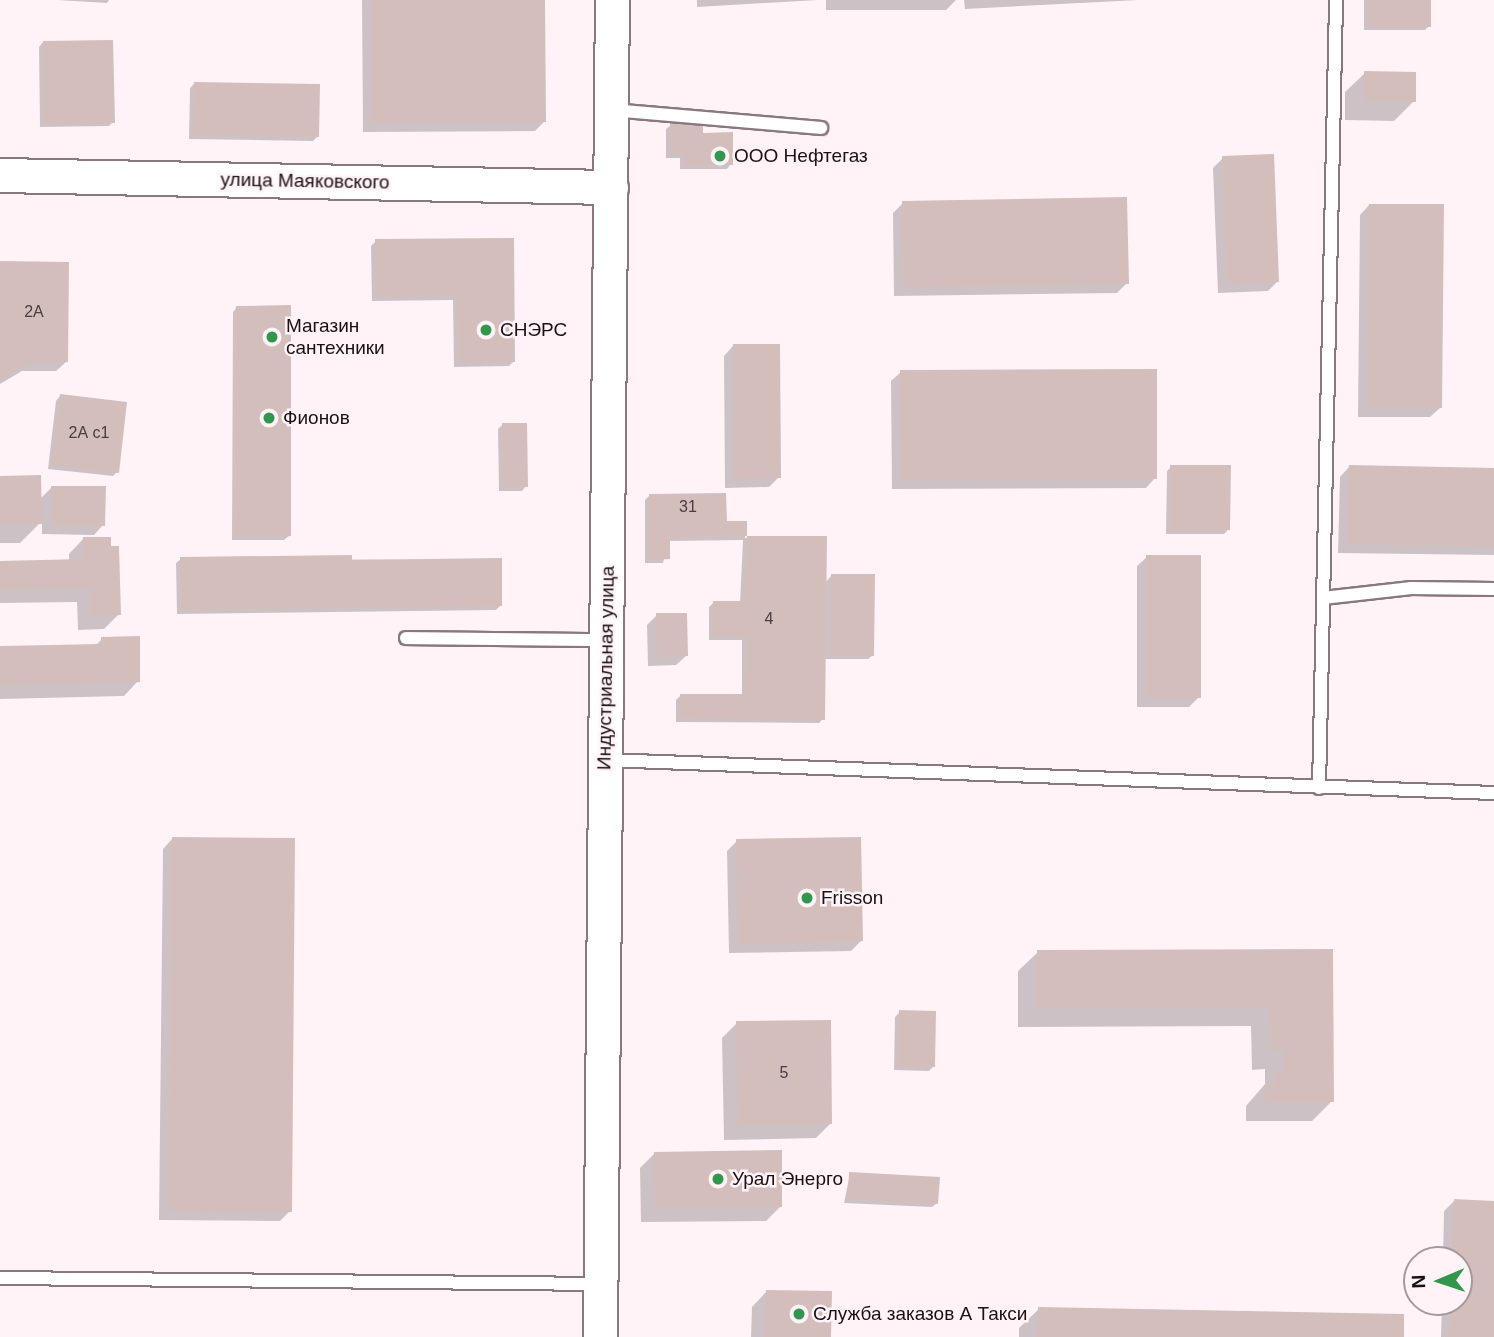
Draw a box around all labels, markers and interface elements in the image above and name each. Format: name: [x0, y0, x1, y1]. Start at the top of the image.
place label: ООО Нефтегаз: [734, 145, 868, 167]
marker: ООО Нефтегаз: [712, 148, 728, 164]
street label: улица Маяковского: [220, 168, 390, 194]
house number: 2А: [24, 302, 44, 322]
place label: Магазин сантехники: [286, 315, 385, 359]
place label: СНЭРС: [500, 319, 567, 341]
marker: СНЭРС: [478, 322, 494, 338]
marker: Магазин сантехники: [264, 329, 280, 345]
place label: Фионов: [283, 407, 350, 429]
marker: Фионов: [261, 410, 277, 426]
house number: 2А с1: [69, 423, 109, 443]
house number: 31: [679, 497, 697, 517]
street label: Индустриальная улица: [593, 566, 619, 770]
house number: 4: [765, 609, 773, 629]
place label: Frisson: [821, 887, 883, 909]
marker: Frisson: [799, 890, 815, 906]
house number: 5: [780, 1063, 788, 1083]
place label: Урал Энерго: [732, 1168, 843, 1190]
marker: Урал Энерго: [710, 1171, 726, 1187]
north arrow: [1403, 1246, 1473, 1316]
text: N: [1408, 1274, 1429, 1289]
place label: Служба заказов А Такси: [813, 1303, 1027, 1325]
marker: Служба заказов А Такси: [791, 1306, 807, 1322]

